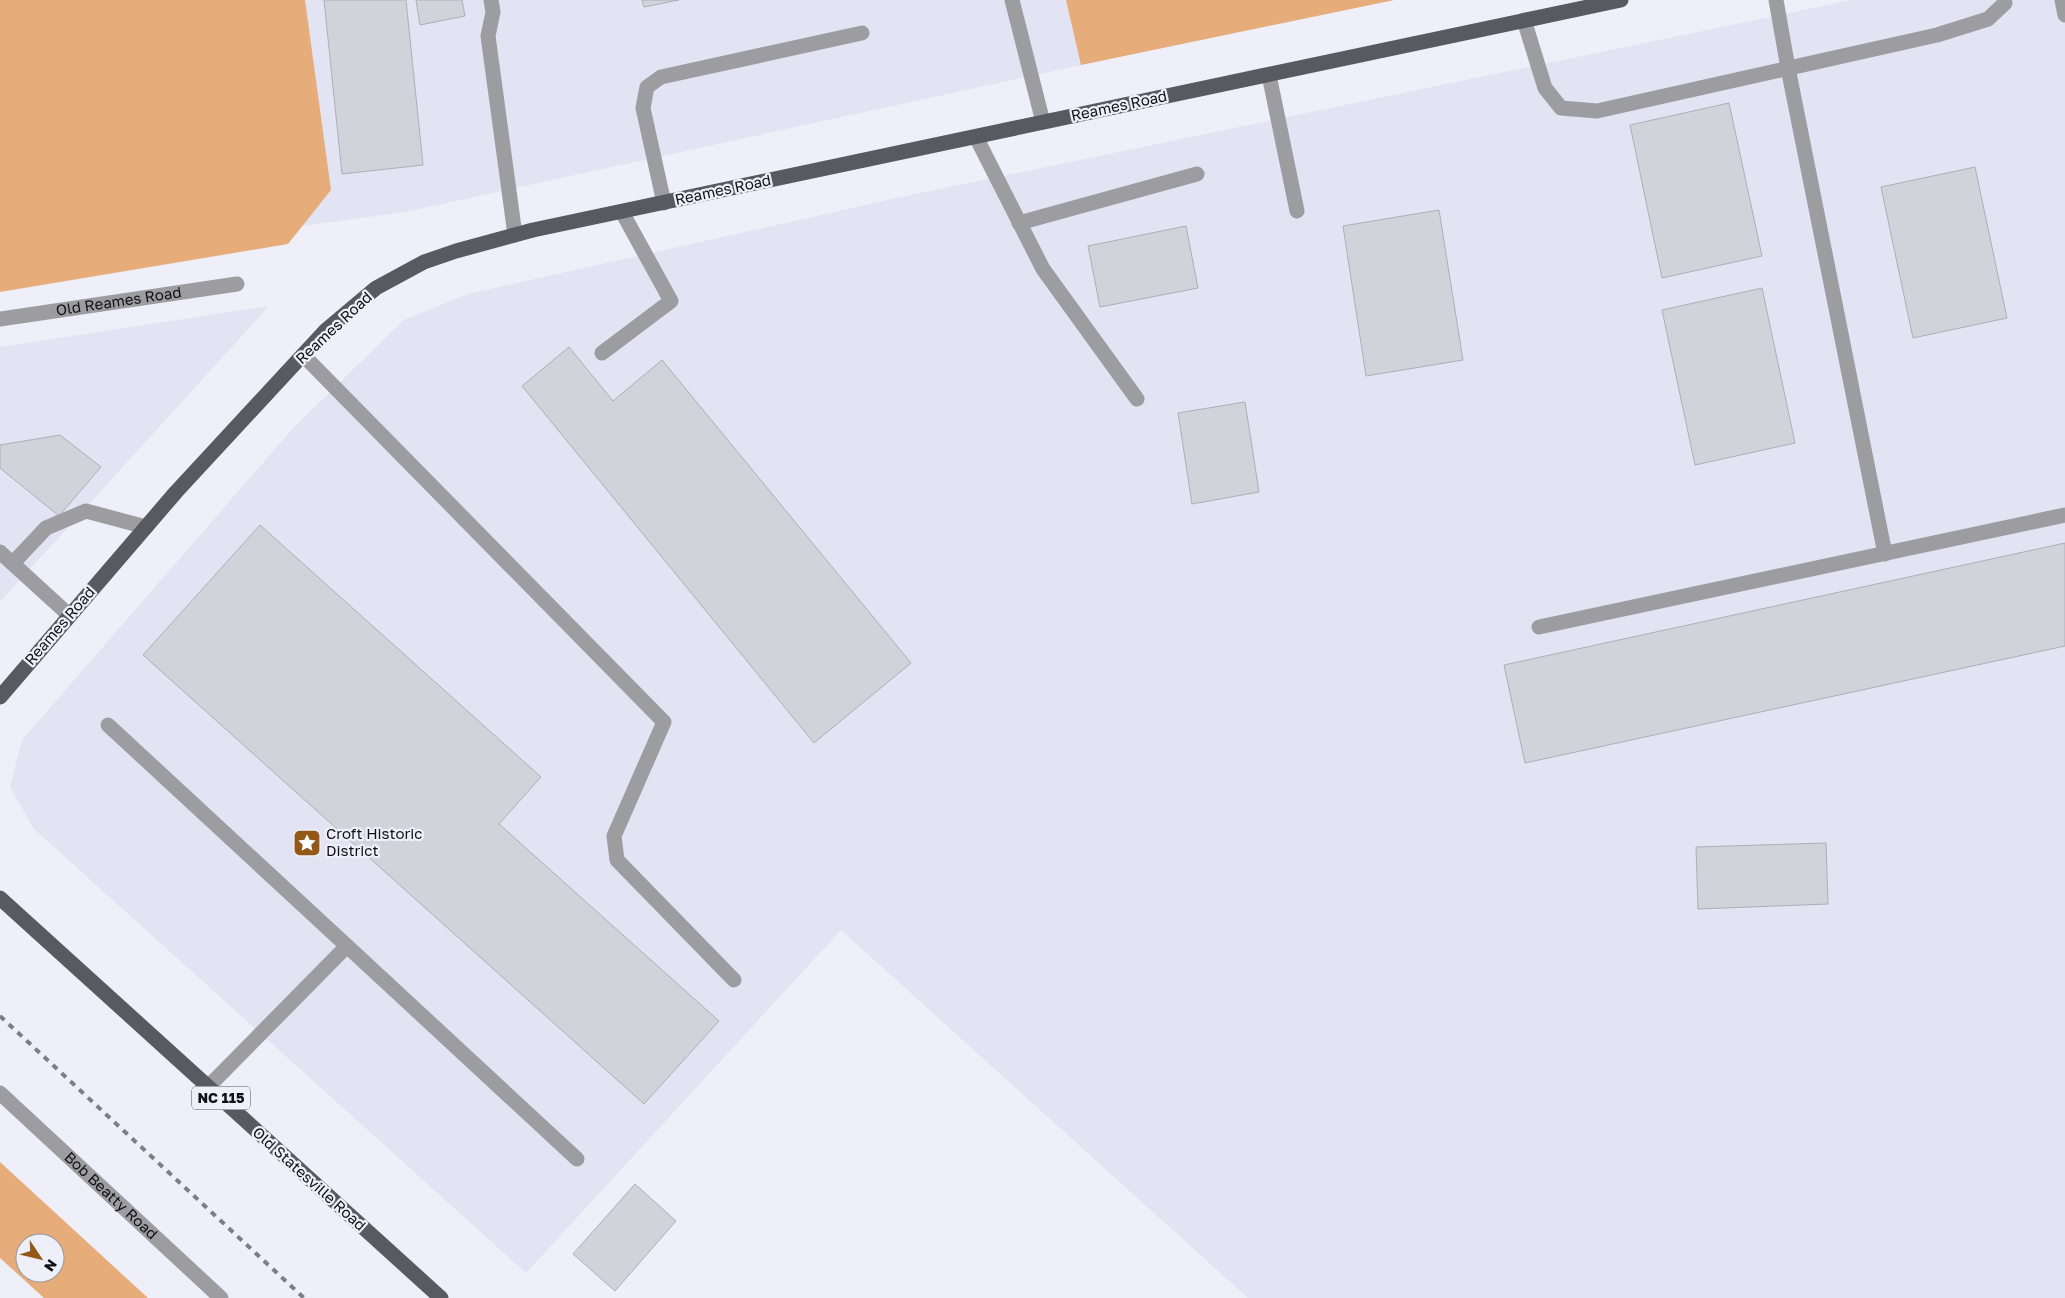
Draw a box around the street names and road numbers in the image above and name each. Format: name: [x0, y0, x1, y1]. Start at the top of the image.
street label: Reames Road: [1069, 86, 1168, 124]
street label: Reames Road: [673, 170, 772, 208]
street label: Old Reames Road: [55, 282, 182, 319]
street label: Reames Road: [291, 287, 375, 367]
street label: Reames Road: [20, 583, 98, 668]
road number: NC 115: [192, 1086, 250, 1110]
street label: Old Statesville Road: [249, 1123, 370, 1234]
street label: Bob Beatty Road: [61, 1147, 162, 1242]

